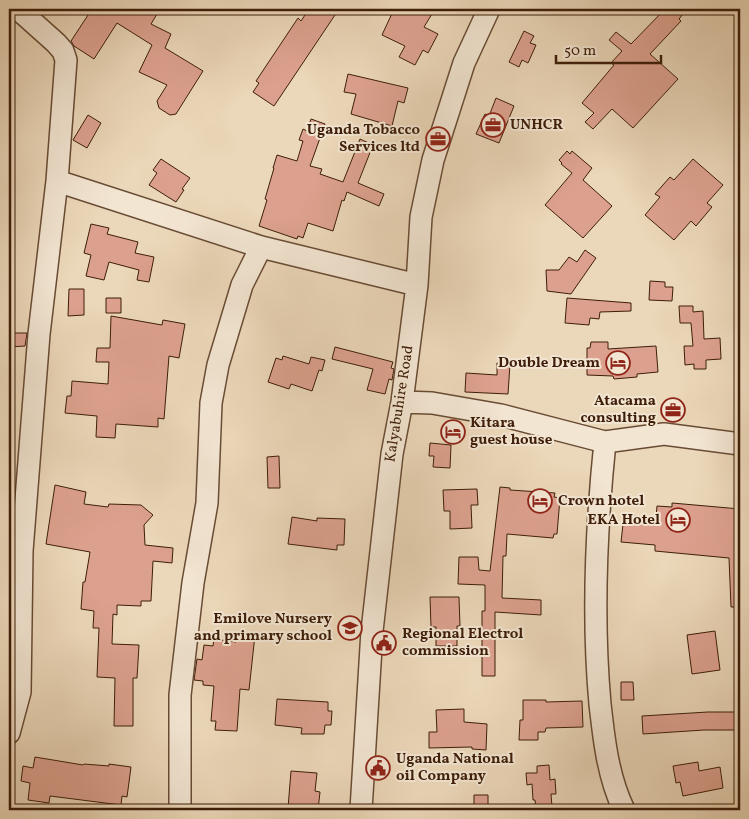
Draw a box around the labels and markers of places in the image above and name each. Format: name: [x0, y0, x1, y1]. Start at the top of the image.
office icon: UNHCR: [480, 112, 506, 138]
place label: UNHCR: [510, 115, 564, 136]
place label: Uganda Tobacco Services ltd: [307, 120, 420, 158]
office icon: Uganda Tobacco Services ltd: [425, 126, 451, 152]
hotel icon: Double Dream: [605, 350, 631, 376]
place label: Double Dream: [498, 353, 600, 374]
place label: Atacama consulting: [580, 391, 656, 429]
office icon: Atacama consulting: [660, 397, 686, 423]
place label: Kitara guest house: [470, 413, 553, 451]
hotel icon: Kitara guest house: [440, 419, 466, 445]
hotel icon: Crown hotel: [527, 488, 553, 514]
place label: Crown hotel: [558, 491, 644, 512]
hotel icon: EKA Hotel: [665, 507, 691, 533]
place label: EKA Hotel: [588, 510, 660, 531]
place label: Emilove Nursery and primary school: [194, 609, 333, 647]
school or university icon: Emilove Nursery and primary school: [337, 615, 363, 641]
place label: Regional Electrol commission: [402, 624, 523, 662]
public building icon: Regional Electrol commission: [371, 630, 397, 656]
place label: Uganda National oil Company: [396, 749, 514, 787]
public building icon: Uganda National oil Company: [365, 755, 391, 781]

